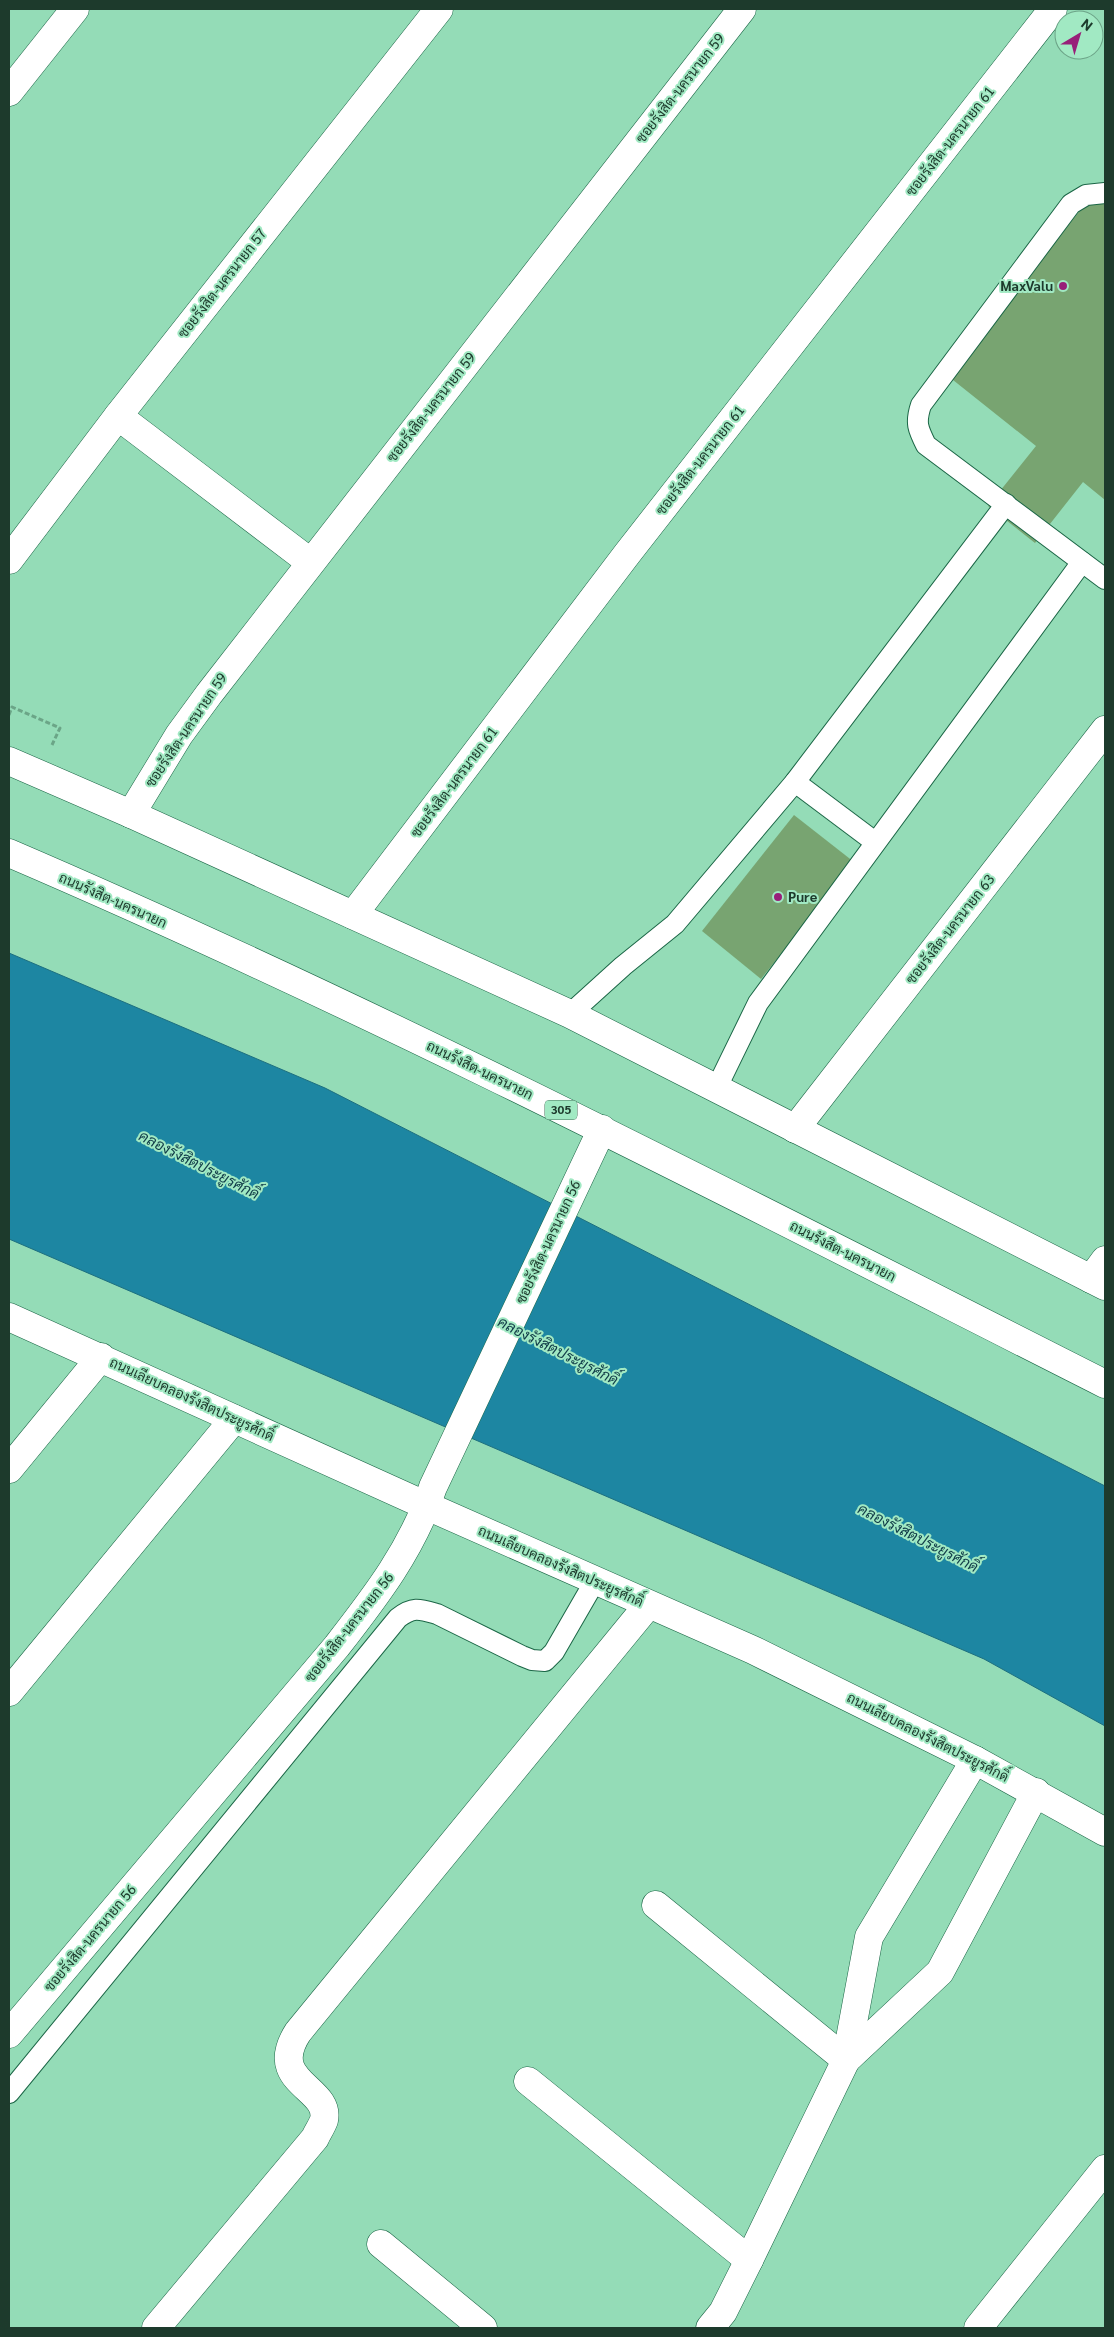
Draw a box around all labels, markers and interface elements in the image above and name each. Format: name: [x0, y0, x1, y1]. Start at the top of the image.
north arrow: [1054, 10, 1104, 60]
text: N: [1078, 14, 1097, 34]
street label: ซอยรังสิต-นครนายก 59: [631, 29, 728, 146]
street label: ซอยรังสิต-นครนายก 61: [901, 82, 998, 199]
street label: ซอยรังสิต-นครนายก 57: [173, 224, 270, 341]
place label: MaxValu: [1000, 276, 1053, 294]
marker: MaxValu: [1057, 280, 1069, 292]
street label: ซอยรังสิต-นครนายก 59: [382, 348, 479, 465]
street label: ซอยรังสิต-นครนายก 61: [651, 401, 748, 518]
street label: ซอยรังสิต-นครนายก 59: [140, 669, 230, 790]
street label: ซอยรังสิต-นครนายก 61: [406, 722, 501, 840]
street label: ถนนรังสิต-นครนายก: [57, 867, 170, 931]
street label: ซอยรังสิต-นครนายก 63: [901, 870, 998, 987]
place label: Pure: [788, 887, 818, 905]
marker: Pure: [772, 891, 784, 903]
street label: ถนนรังสิต-นครนายก: [424, 1035, 537, 1103]
road number: 305: [545, 1100, 577, 1120]
water label: คลองรังสิตประยูรศักดิ์: [135, 1121, 268, 1205]
street label: ซอยรังสิต-นครนายก 56: [511, 1177, 584, 1306]
street label: ถนนรังสิต-นครนายก: [788, 1216, 899, 1285]
water label: คลองรังสิตประยูรศักดิ์: [494, 1307, 627, 1391]
street label: ถนนเลียบคลองรังสิตประยูรศักดิ์: [107, 1350, 278, 1446]
water label: คลองรังสิตประยูรศักดิ์: [854, 1494, 987, 1578]
street label: ถนนเลียบคลองรังสิตประยูรศักดิ์: [475, 1518, 648, 1612]
street label: ซอยรังสิต-นครนายก 56: [300, 1568, 397, 1685]
street label: ถนนเลียบคลองรังสิตประยูรศักดิ์: [844, 1685, 1014, 1787]
street label: ซอยรังสิต-นครนายก 56: [39, 1880, 139, 1994]

